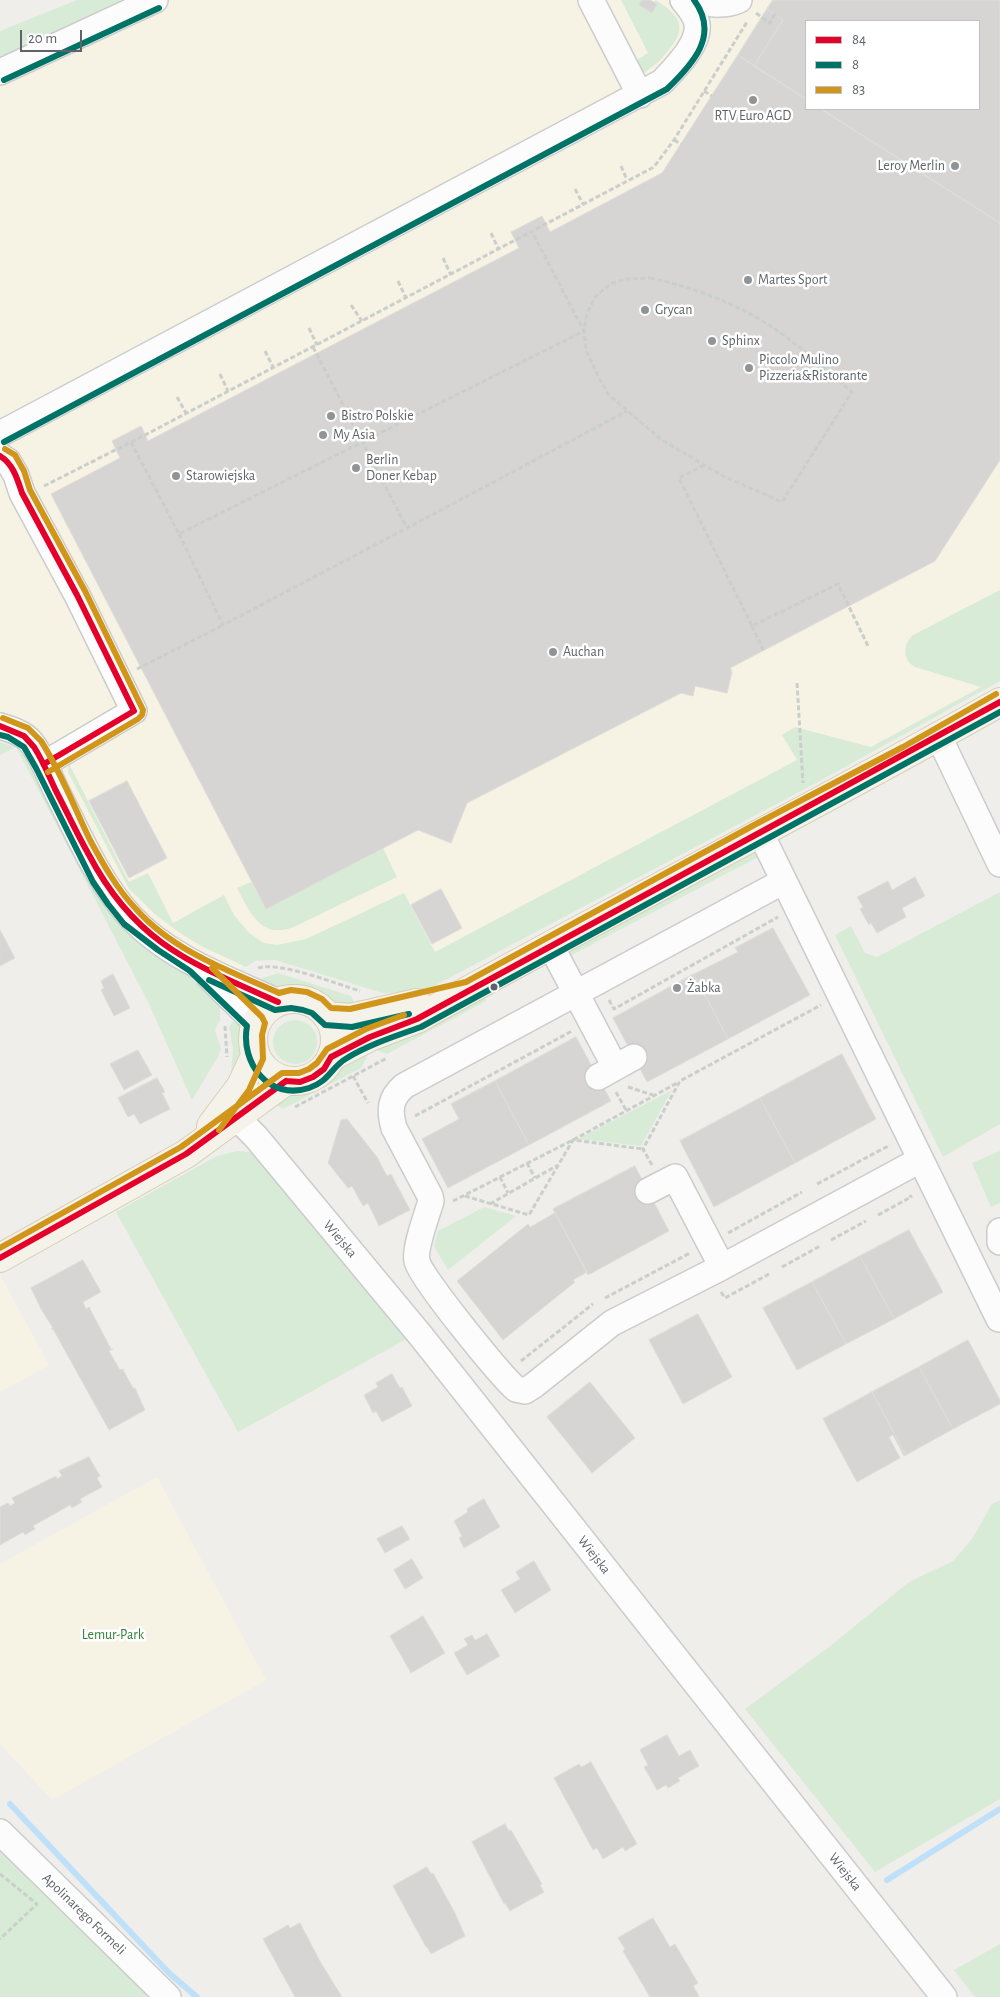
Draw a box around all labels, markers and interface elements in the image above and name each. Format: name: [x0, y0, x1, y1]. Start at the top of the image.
scale bar: [22, 20, 85, 52]
legend: [805, 20, 980, 110]
text: 20 m: [28, 31, 57, 46]
text: 84: [852, 32, 866, 47]
text: 8: [852, 57, 859, 72]
text: 83: [852, 82, 865, 97]
marker: RTV Euro AGD: [747, 94, 759, 106]
place label: RTV Euro AGD: [715, 108, 791, 124]
place label: Leroy Merlin: [878, 158, 945, 174]
marker: Leroy Merlin: [949, 160, 961, 172]
place label: Martes Sport: [758, 272, 827, 288]
marker: Martes Sport: [742, 274, 754, 286]
place label: Grycan: [655, 302, 692, 318]
marker: Grycan: [639, 304, 651, 316]
place label: Sphinx: [722, 333, 760, 349]
marker: Sphinx: [706, 335, 718, 347]
place label: Piccolo Mulino Pizzeria&Ristorante: [759, 352, 868, 384]
marker: Piccolo Mulino Pizzeria&Ristorante: [743, 362, 755, 374]
place label: Bistro Polskie: [341, 408, 414, 424]
marker: Bistro Polskie: [325, 410, 337, 422]
place label: My Asia: [333, 427, 375, 443]
marker: My Asia: [317, 429, 329, 441]
place label: Berlin Doner Kebap: [366, 452, 437, 484]
marker: Berlin Doner Kebap: [350, 462, 362, 474]
place label: Starowiejska: [186, 468, 255, 484]
marker: Starowiejska: [170, 470, 182, 482]
place label: Auchan: [563, 644, 604, 660]
marker: Auchan: [547, 646, 559, 658]
place label: Żabka: [687, 980, 721, 996]
unlabelled marker: [489, 982, 499, 992]
marker: Żabka: [671, 982, 683, 994]
street label: Wiejska: [319, 1217, 361, 1261]
street label: Wiejska: [574, 1533, 614, 1577]
park label: Lemur-Park: [82, 1627, 144, 1643]
street label: Wiejska: [825, 1850, 865, 1894]
street label: Apolinarego Formeli: [38, 1870, 130, 1958]

